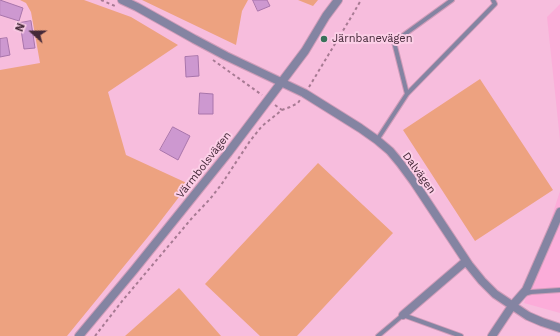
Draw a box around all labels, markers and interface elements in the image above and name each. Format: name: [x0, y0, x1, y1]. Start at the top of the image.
north arrow: [12, 12, 52, 52]
text: N: [13, 21, 28, 34]
place label: Järnbanevägen: [332, 32, 412, 46]
marker: Järnbanevägen: [319, 34, 329, 44]
street label: Värmbolsvägen: [174, 129, 234, 201]
street label: Dalvägen: [400, 150, 438, 196]

